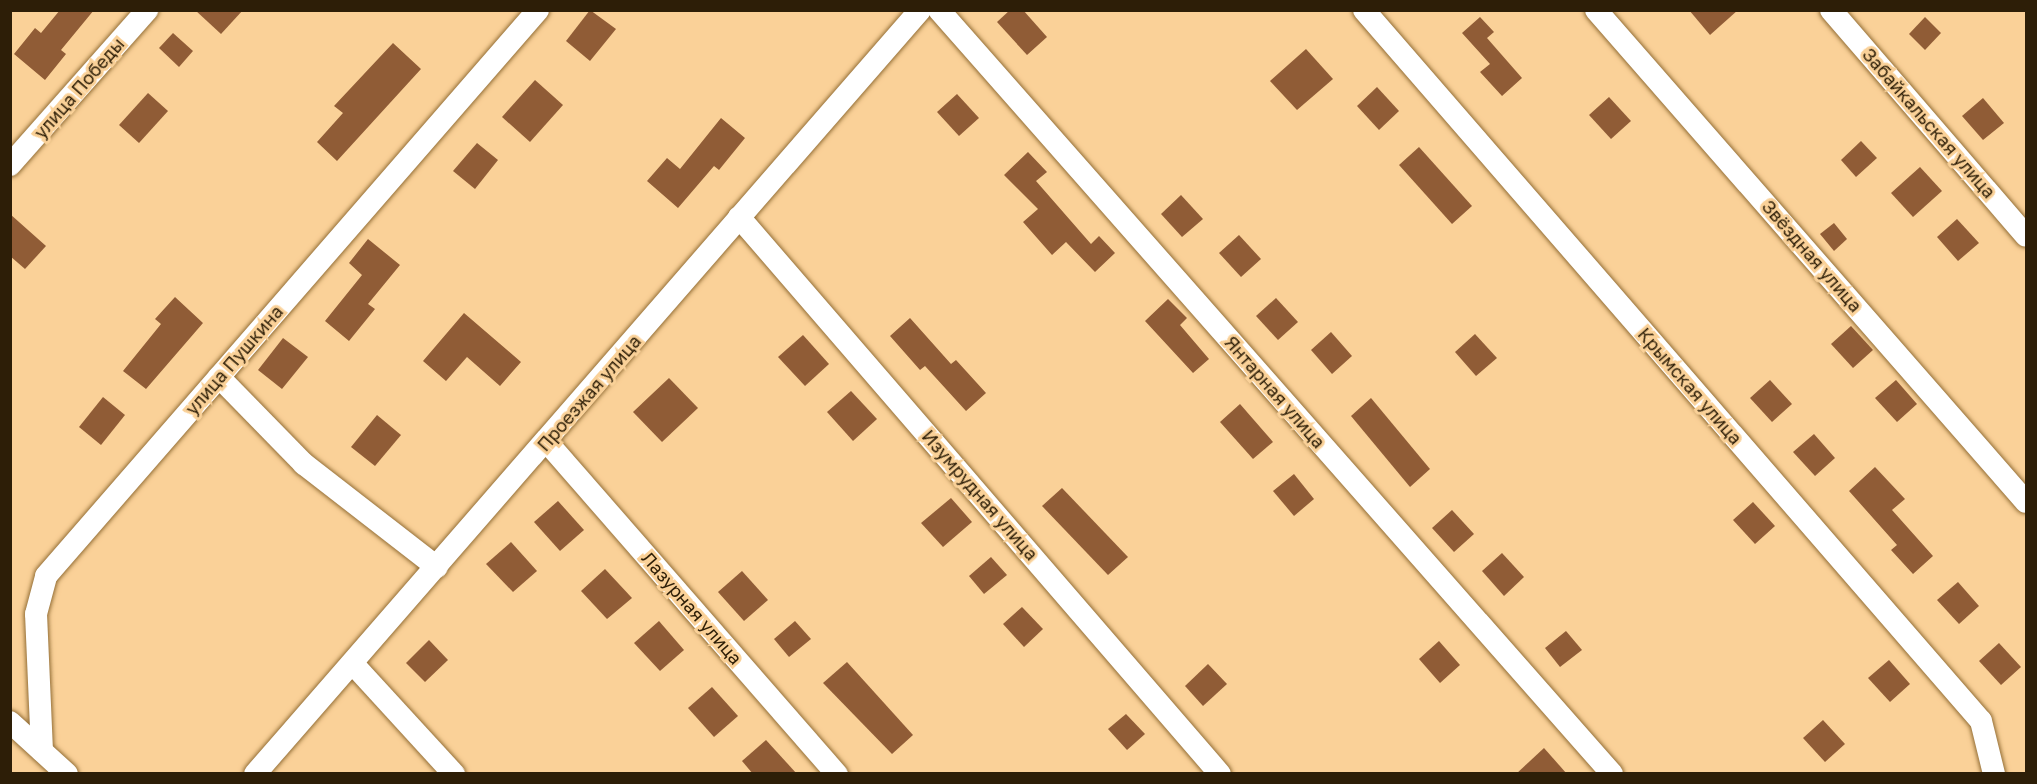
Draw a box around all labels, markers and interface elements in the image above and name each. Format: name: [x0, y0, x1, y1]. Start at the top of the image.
street label: улица Победы: [29, 33, 129, 143]
street label: Забайкальская улица: [1858, 44, 2000, 202]
street label: Звёздная улица: [1758, 196, 1866, 316]
street label: улица Пушкина: [181, 301, 287, 419]
street label: Крымская улица: [1633, 323, 1747, 449]
street label: Проезжая улица: [533, 330, 645, 456]
street label: Янтарная улица: [1220, 331, 1330, 453]
street label: Изумрудная улица: [918, 425, 1042, 565]
street label: Лазурная улица: [637, 547, 747, 669]

